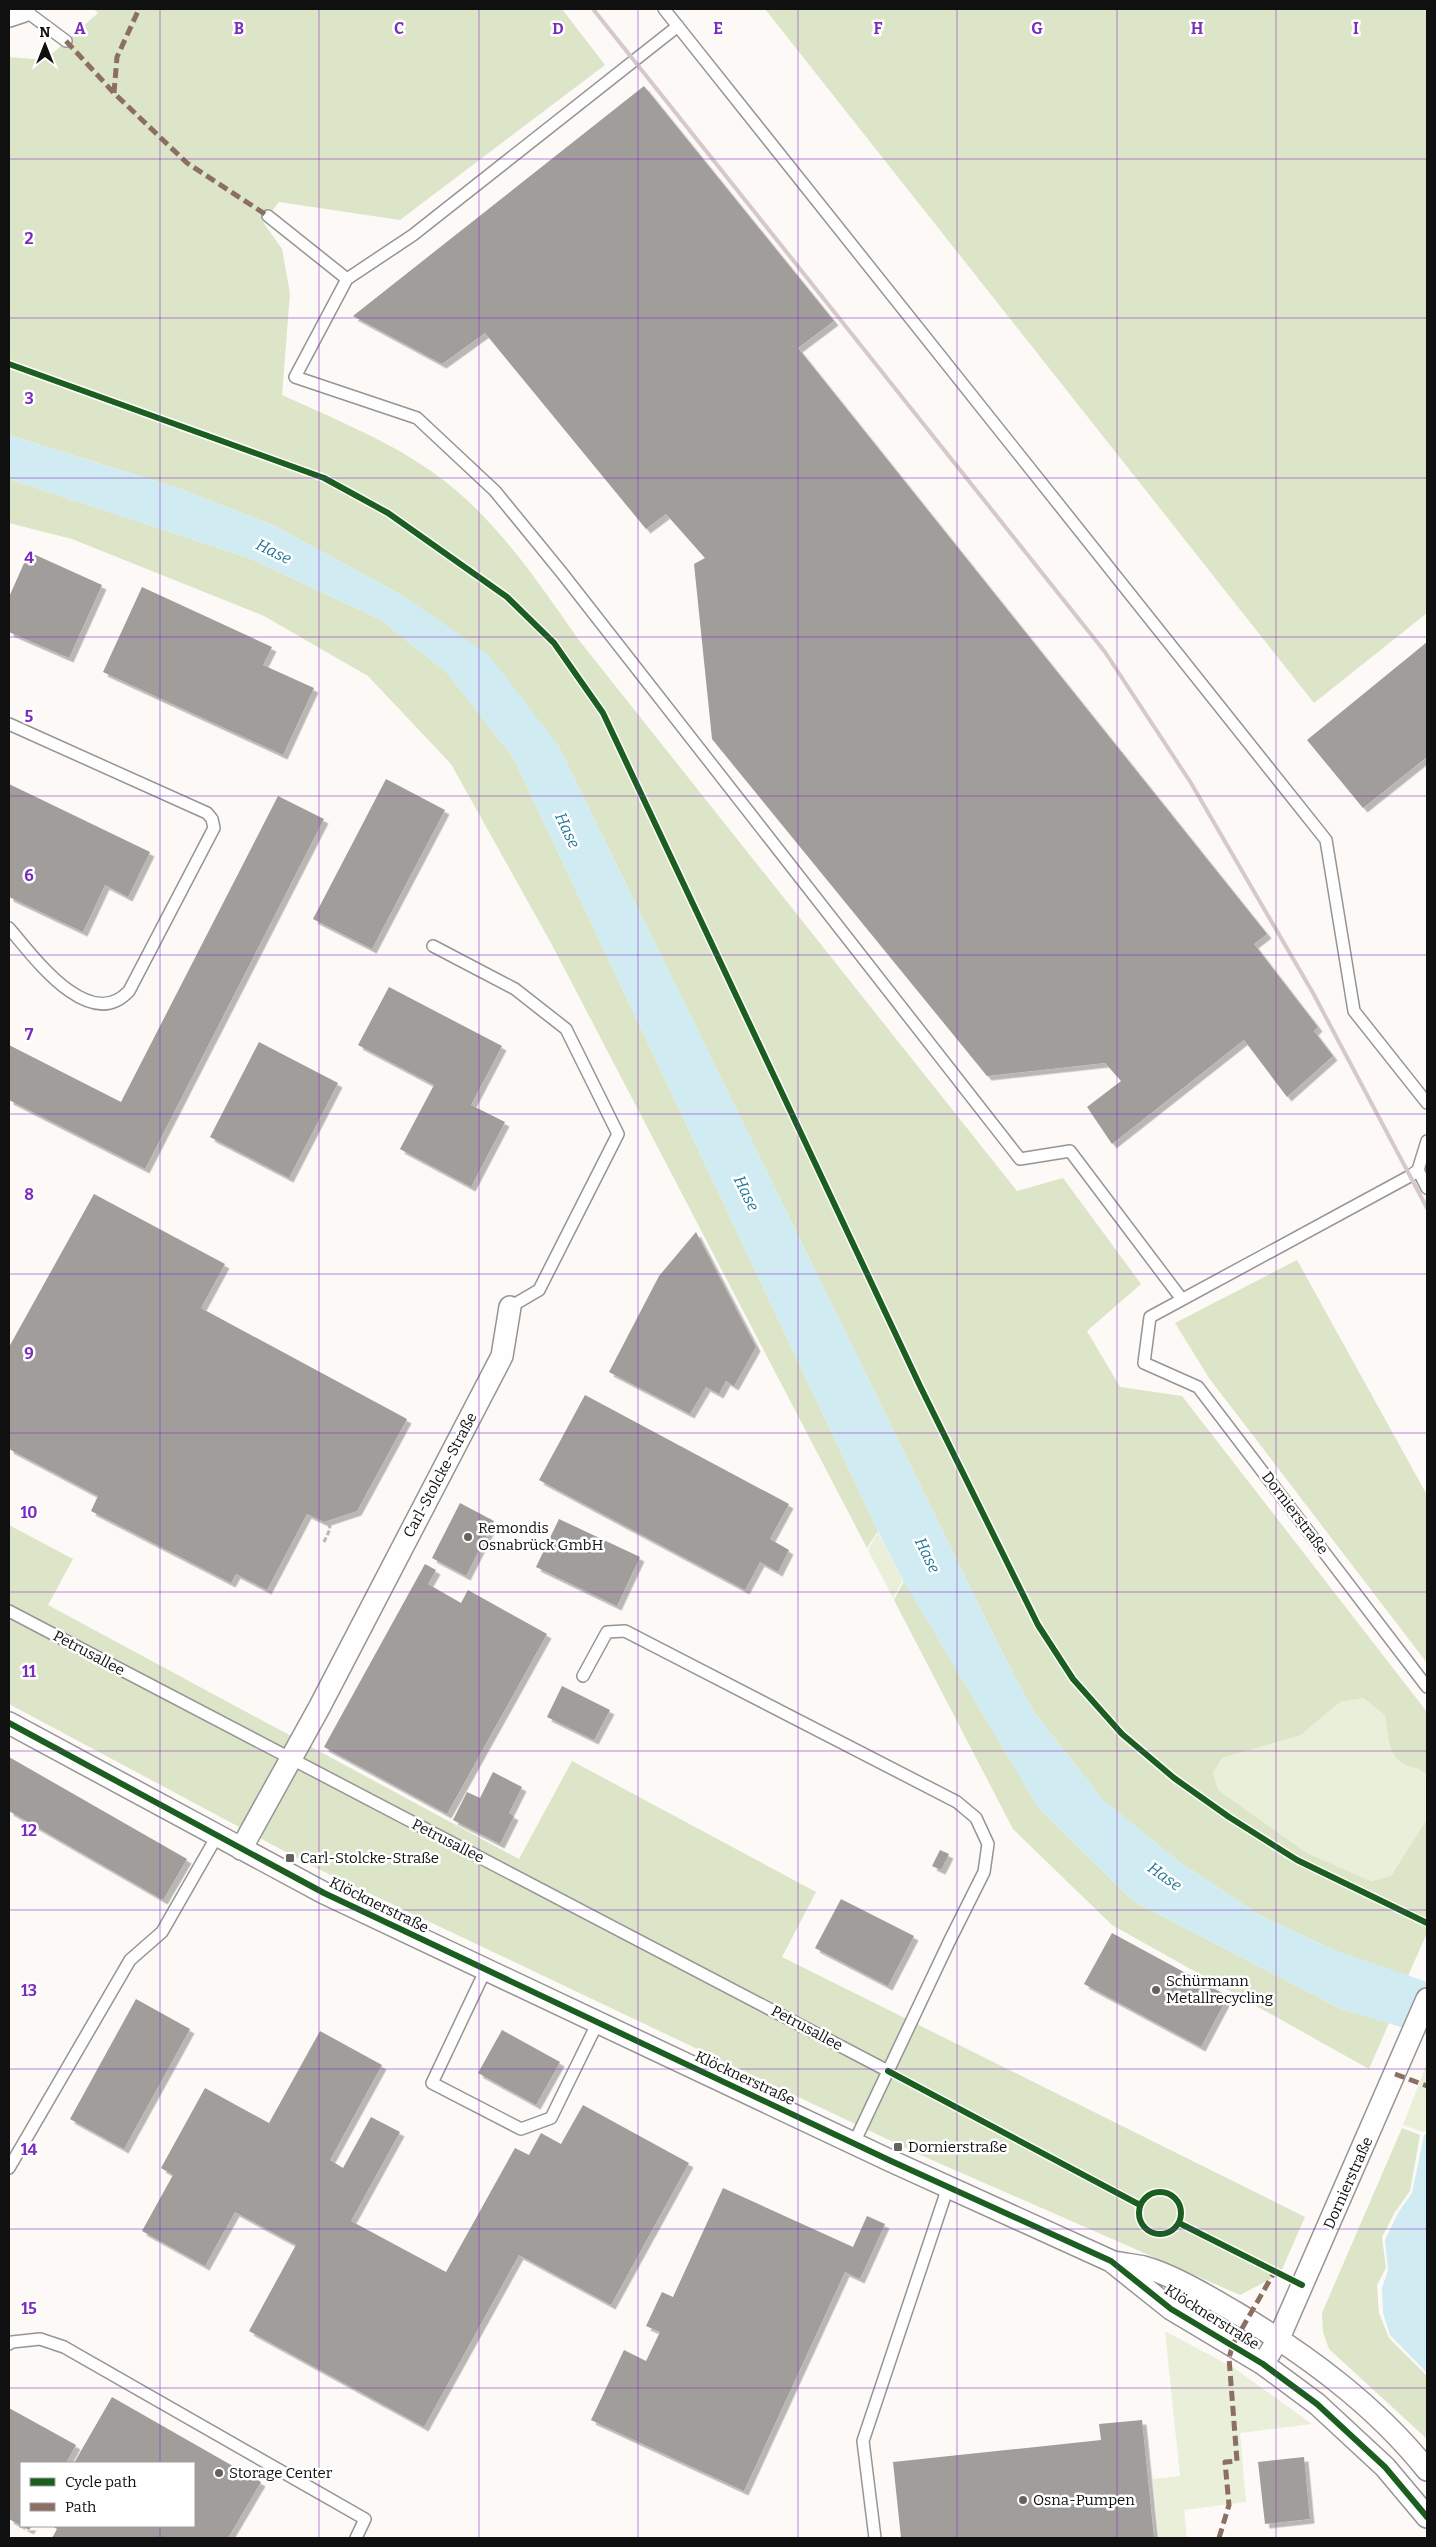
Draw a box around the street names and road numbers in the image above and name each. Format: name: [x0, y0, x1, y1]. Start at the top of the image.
street label: Carl-Stolcke-Straße: [399, 1409, 481, 1541]
street label: Dornierstraße: [1258, 1468, 1332, 1558]
street label: Petrusallee: [50, 1627, 128, 1679]
street label: Petrusallee: [409, 1815, 487, 1867]
street label: Klöcknerstraße: [326, 1873, 432, 1937]
street label: Petrusallee: [768, 2002, 846, 2054]
street label: Klöcknerstraße: [692, 2047, 798, 2109]
street label: Dornierstraße: [1320, 2134, 1376, 2232]
street label: Klöcknerstraße: [1161, 2281, 1263, 2353]

